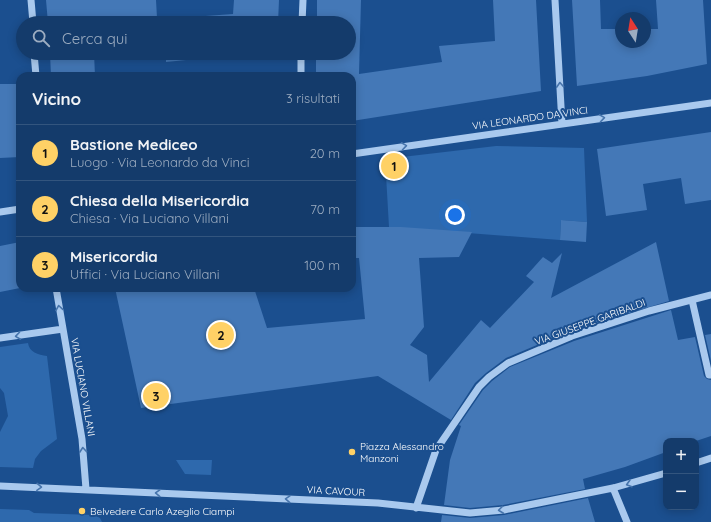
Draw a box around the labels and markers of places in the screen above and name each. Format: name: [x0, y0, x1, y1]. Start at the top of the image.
pin: 1: [381, 151, 407, 181]
pin: 2: [208, 320, 234, 350]
pin: 3: [143, 381, 169, 411]
place label: Piazza Alessandro Manzoni: [360, 440, 444, 465]
marker: Piazza Alessandro Manzoni: [347, 447, 357, 457]
place label: Belvedere Carlo Azeglio Ciampi: [90, 505, 234, 518]
marker: Belvedere Carlo Azeglio Ciampi: [77, 506, 87, 516]

